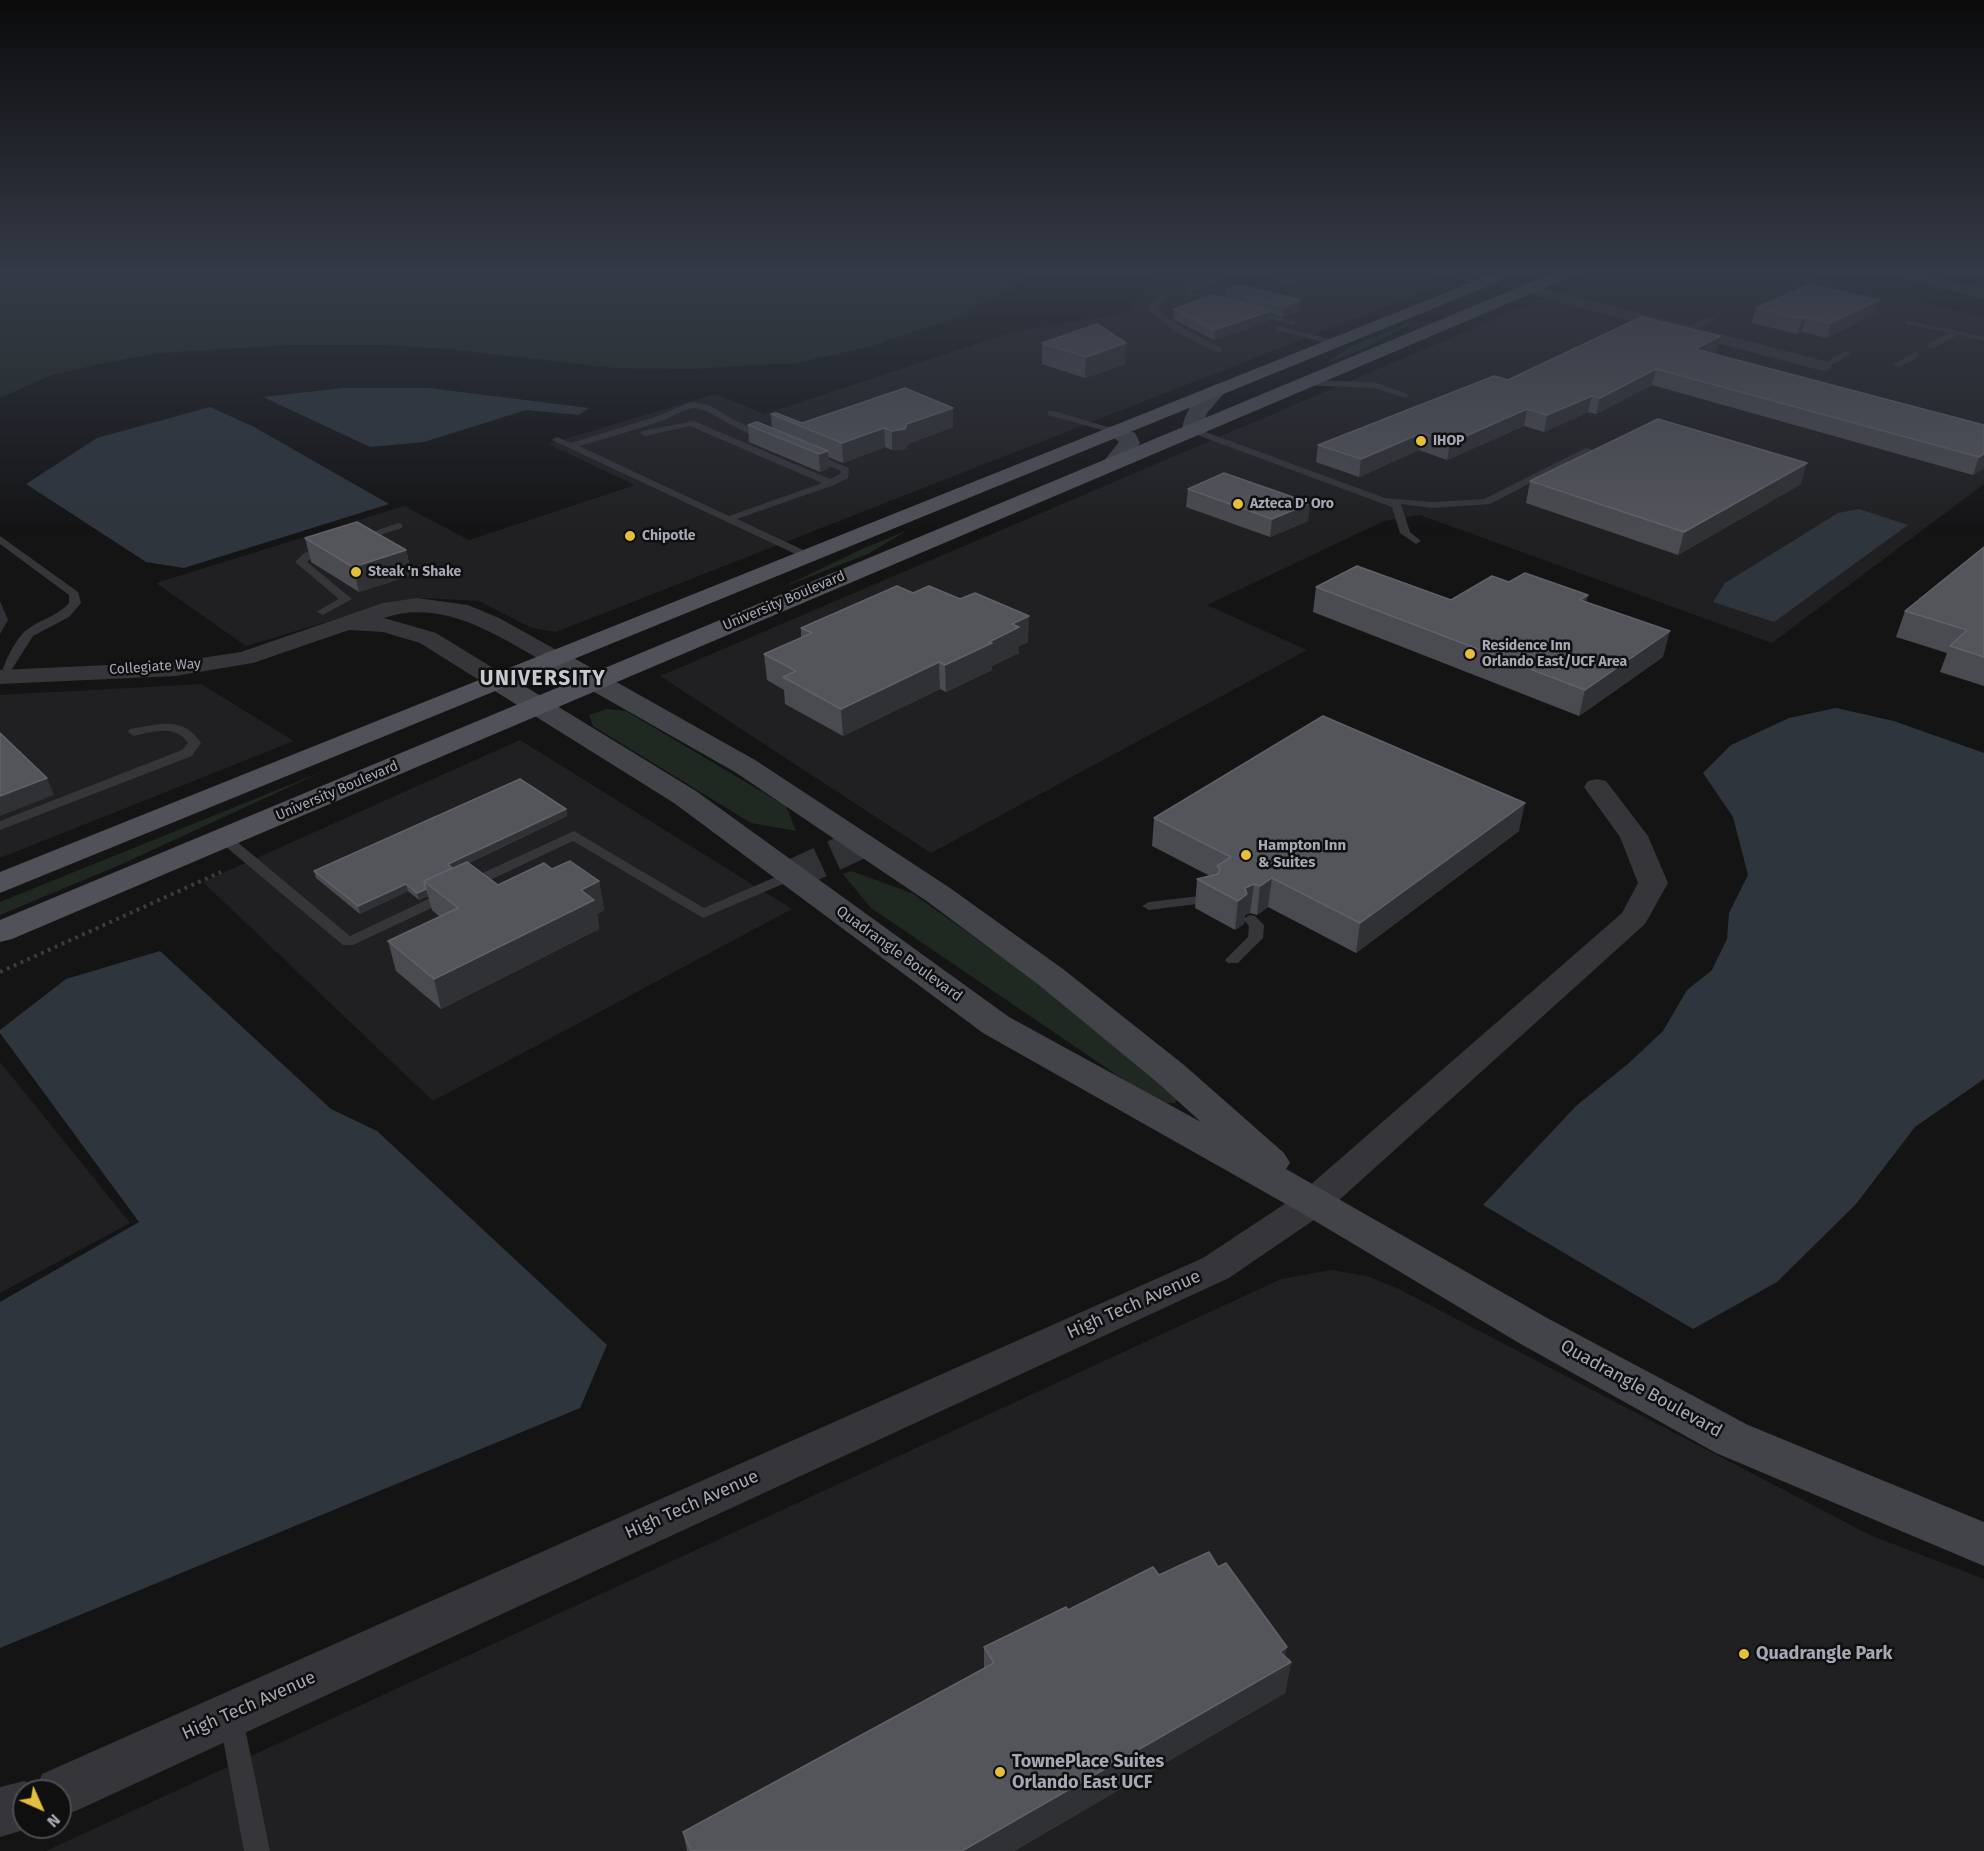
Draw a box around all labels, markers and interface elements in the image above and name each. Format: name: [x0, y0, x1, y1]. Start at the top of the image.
place label: IHOP: [1433, 433, 1464, 449]
marker: IHOP: [1414, 434, 1428, 448]
place label: Azteca D' Oro: [1250, 496, 1334, 512]
marker: Azteca D' Oro: [1231, 497, 1245, 511]
place label: Chipotle: [642, 528, 696, 544]
marker: Chipotle: [623, 529, 637, 543]
place label: Steak 'n Shake: [368, 564, 461, 580]
marker: Steak 'n Shake: [349, 565, 363, 579]
street label: University Boulevard: [720, 568, 848, 634]
place label: Residence Inn Orlando East/UCF Area: [1482, 638, 1627, 670]
marker: Residence Inn Orlando East/UCF Area: [1463, 647, 1477, 661]
street label: Collegiate Way: [109, 655, 201, 679]
district label: UNIVERSITY: [480, 666, 606, 692]
street label: University Boulevard: [273, 758, 401, 824]
place label: Hampton Inn & Suites: [1258, 837, 1346, 872]
marker: Hampton Inn & Suites: [1239, 848, 1253, 862]
street label: Quadrangle Boulevard: [832, 902, 966, 1006]
street label: High Tech Avenue: [1064, 1266, 1204, 1344]
street label: Quadrangle Boulevard: [1556, 1336, 1726, 1442]
street label: High Tech Avenue: [622, 1466, 762, 1544]
place label: Quadrangle Park: [1756, 1643, 1892, 1665]
marker: Quadrangle Park: [1737, 1647, 1751, 1661]
street label: High Tech Avenue: [179, 1667, 319, 1745]
place label: TownePlace Suites Orlando East UCF: [1012, 1751, 1164, 1794]
marker: TownePlace Suites Orlando East UCF: [993, 1765, 1007, 1779]
north arrow: [12, 1779, 72, 1839]
text: N: [43, 1810, 64, 1831]

